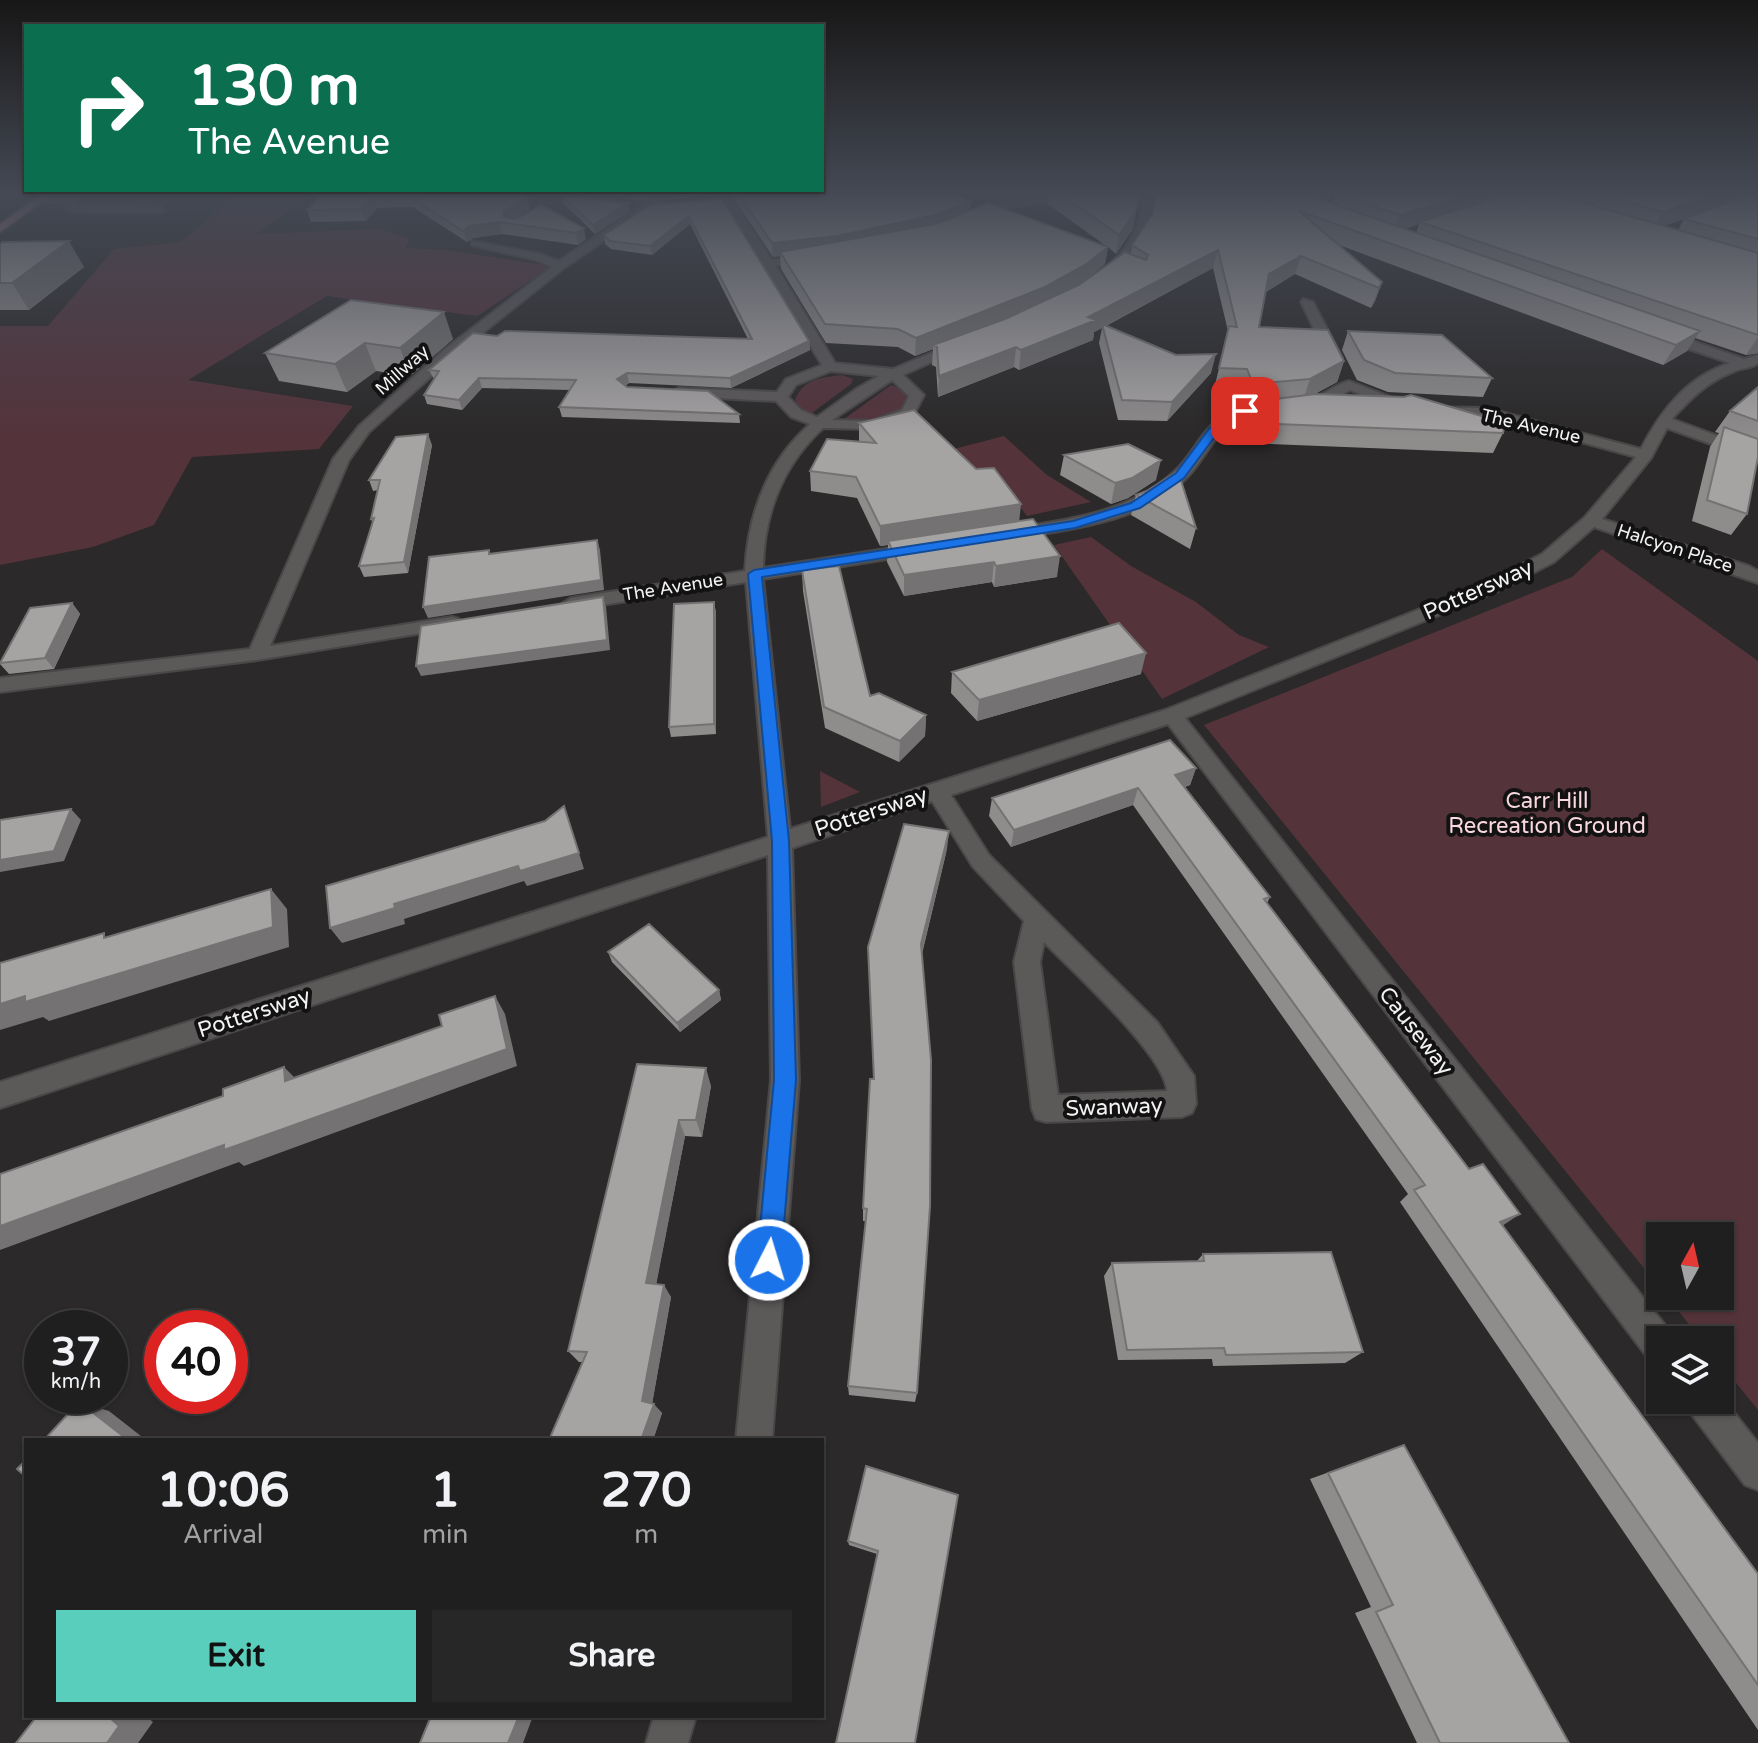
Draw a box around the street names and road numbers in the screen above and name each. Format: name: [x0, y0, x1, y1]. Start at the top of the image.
street label: Millway: [371, 340, 434, 400]
street label: The Avenue: [1479, 404, 1583, 448]
street label: Halcyon Place: [1614, 519, 1736, 577]
street label: Pottersway: [1419, 554, 1537, 626]
street label: The Avenue: [621, 568, 725, 606]
street label: Pottersway: [811, 781, 931, 842]
street label: Pottersway: [194, 982, 314, 1043]
street label: Causeway: [1373, 982, 1459, 1081]
street label: Swanway: [1065, 1092, 1163, 1122]

